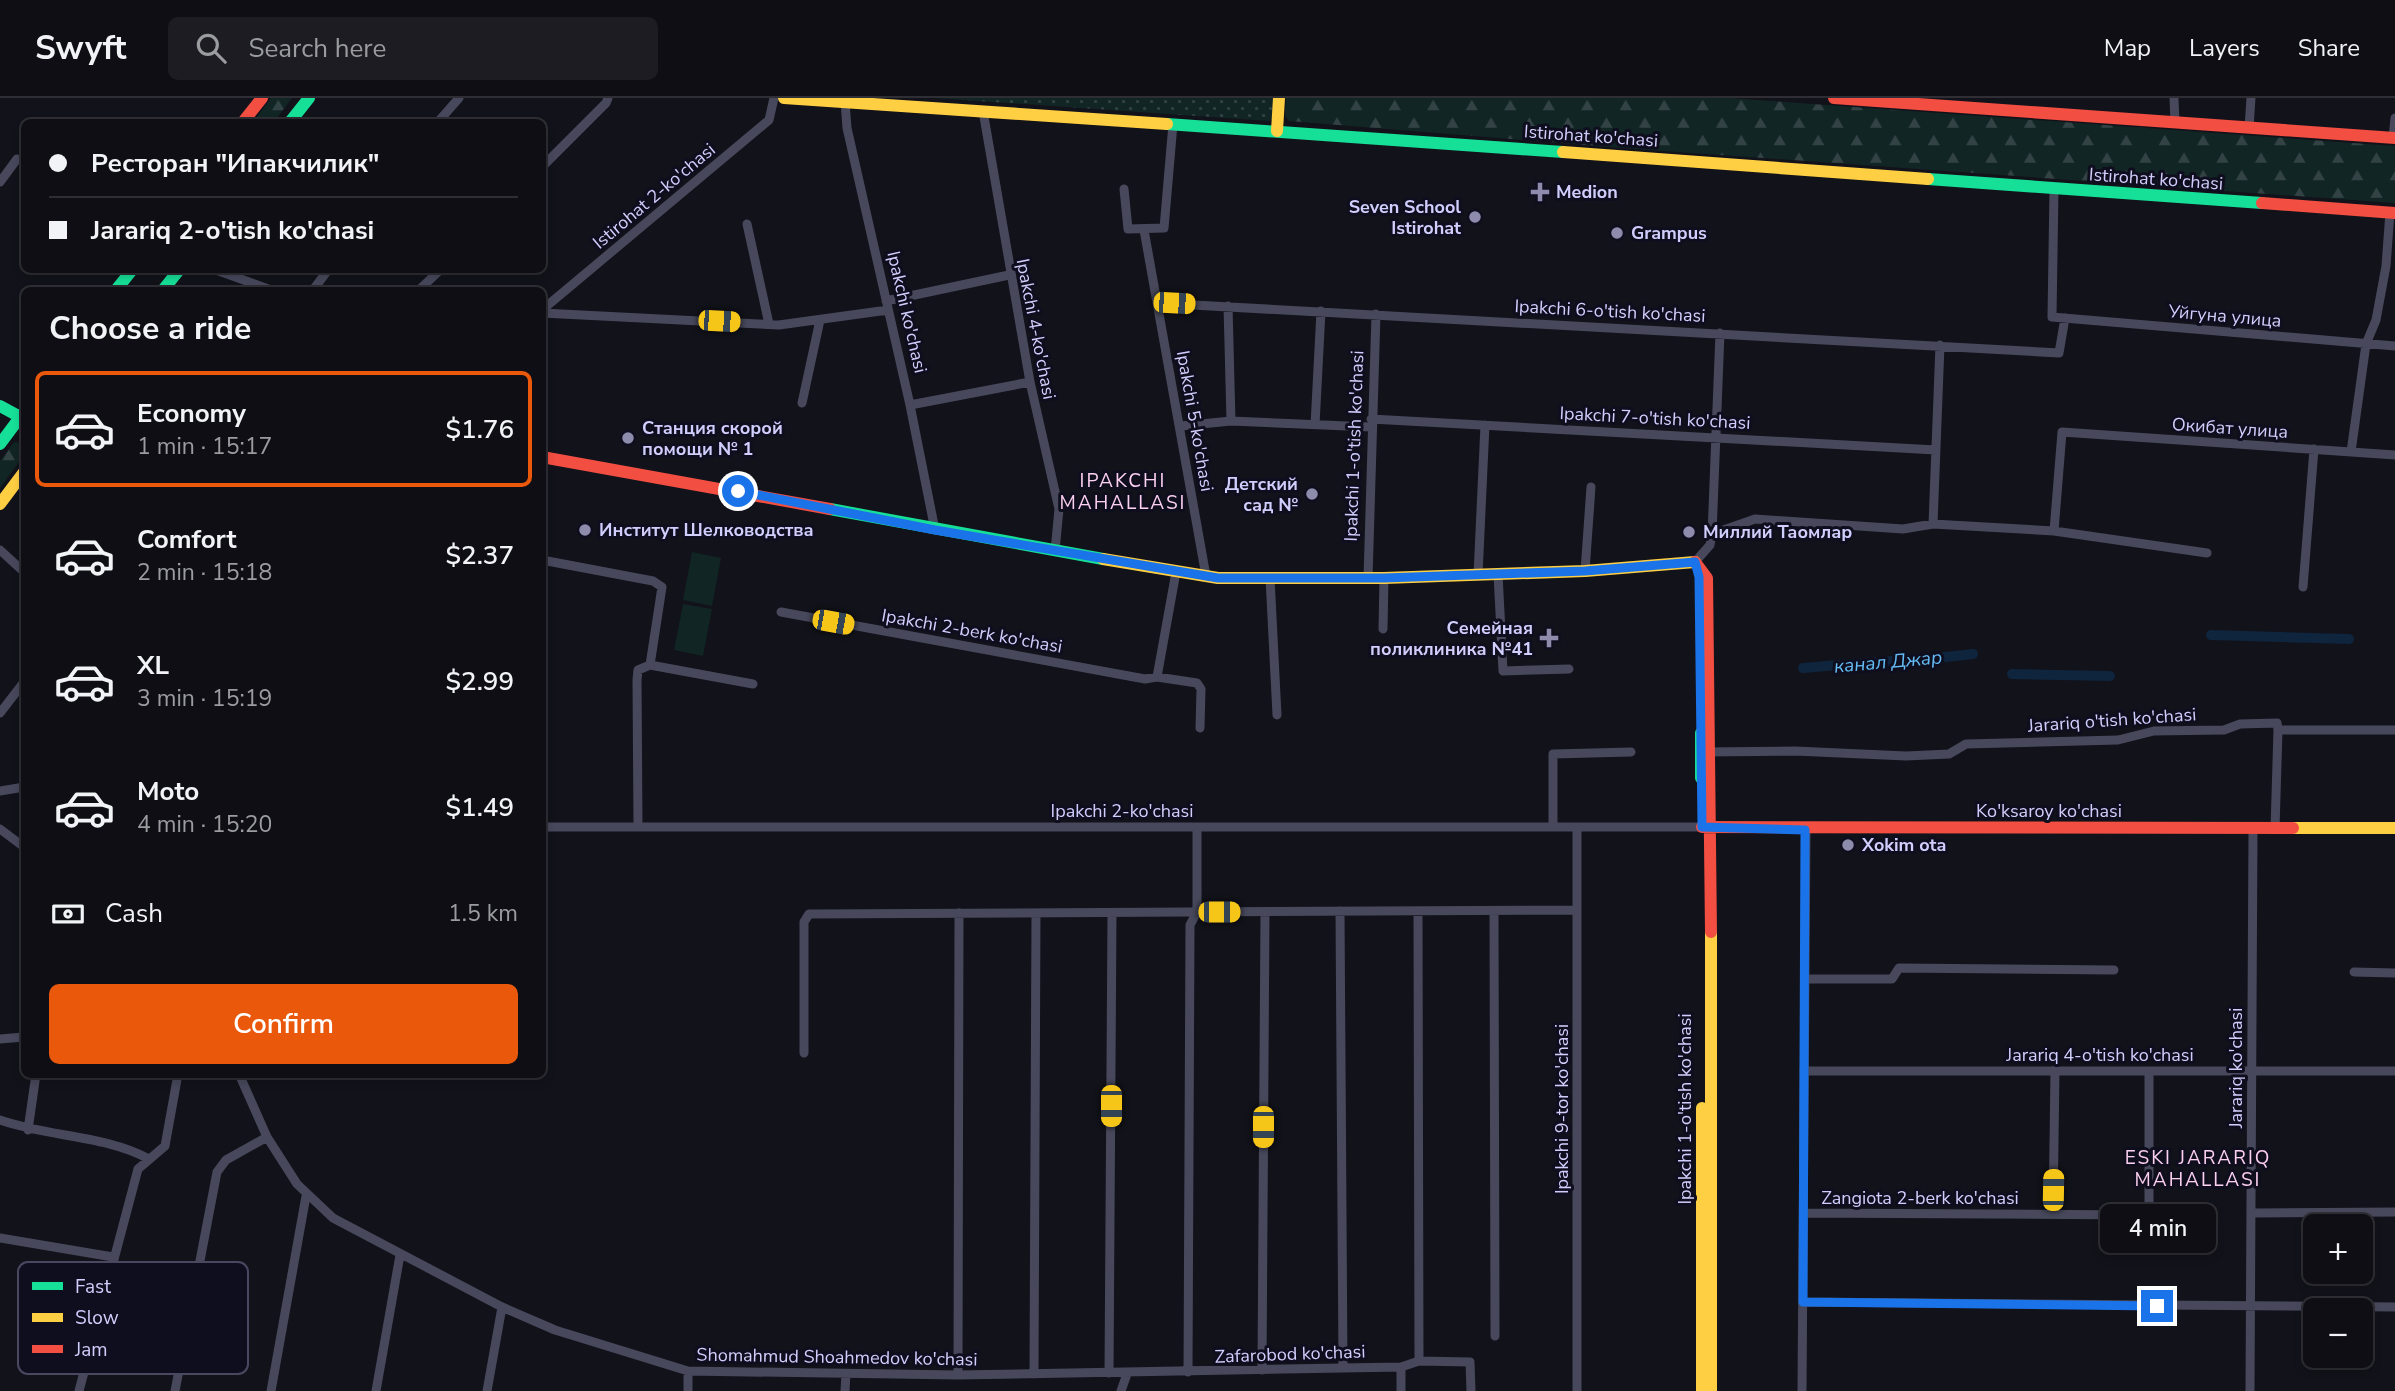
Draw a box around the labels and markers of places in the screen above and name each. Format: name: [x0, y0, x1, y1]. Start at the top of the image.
place label: Medion: [1556, 180, 1618, 204]
marker: Medion: [1530, 182, 1550, 202]
place label: Seven School Istirohat: [1349, 195, 1461, 240]
marker: Seven School Istirohat: [1467, 209, 1483, 225]
place label: Grampus: [1631, 221, 1707, 245]
marker: Grampus: [1609, 225, 1625, 241]
place label: Станция скорой помощи № 1: [642, 416, 783, 461]
marker: Станция скорой помощи № 1: [620, 430, 636, 446]
place label: Детский сад №: [1225, 472, 1298, 517]
marker: Детский сад №: [1304, 486, 1320, 502]
place label: Институт Шелководства: [599, 518, 814, 542]
place label: Миллий Таомлар: [1703, 520, 1852, 544]
marker: Институт Шелководства: [577, 522, 593, 538]
marker: Миллий Таомлар: [1681, 524, 1697, 540]
place label: Семейная поликлиника №41: [1370, 616, 1533, 661]
marker: Семейная поликлиника №41: [1539, 628, 1559, 648]
place label: Xokim ota: [1861, 833, 1946, 857]
marker: Xokim ota: [1840, 837, 1856, 853]

